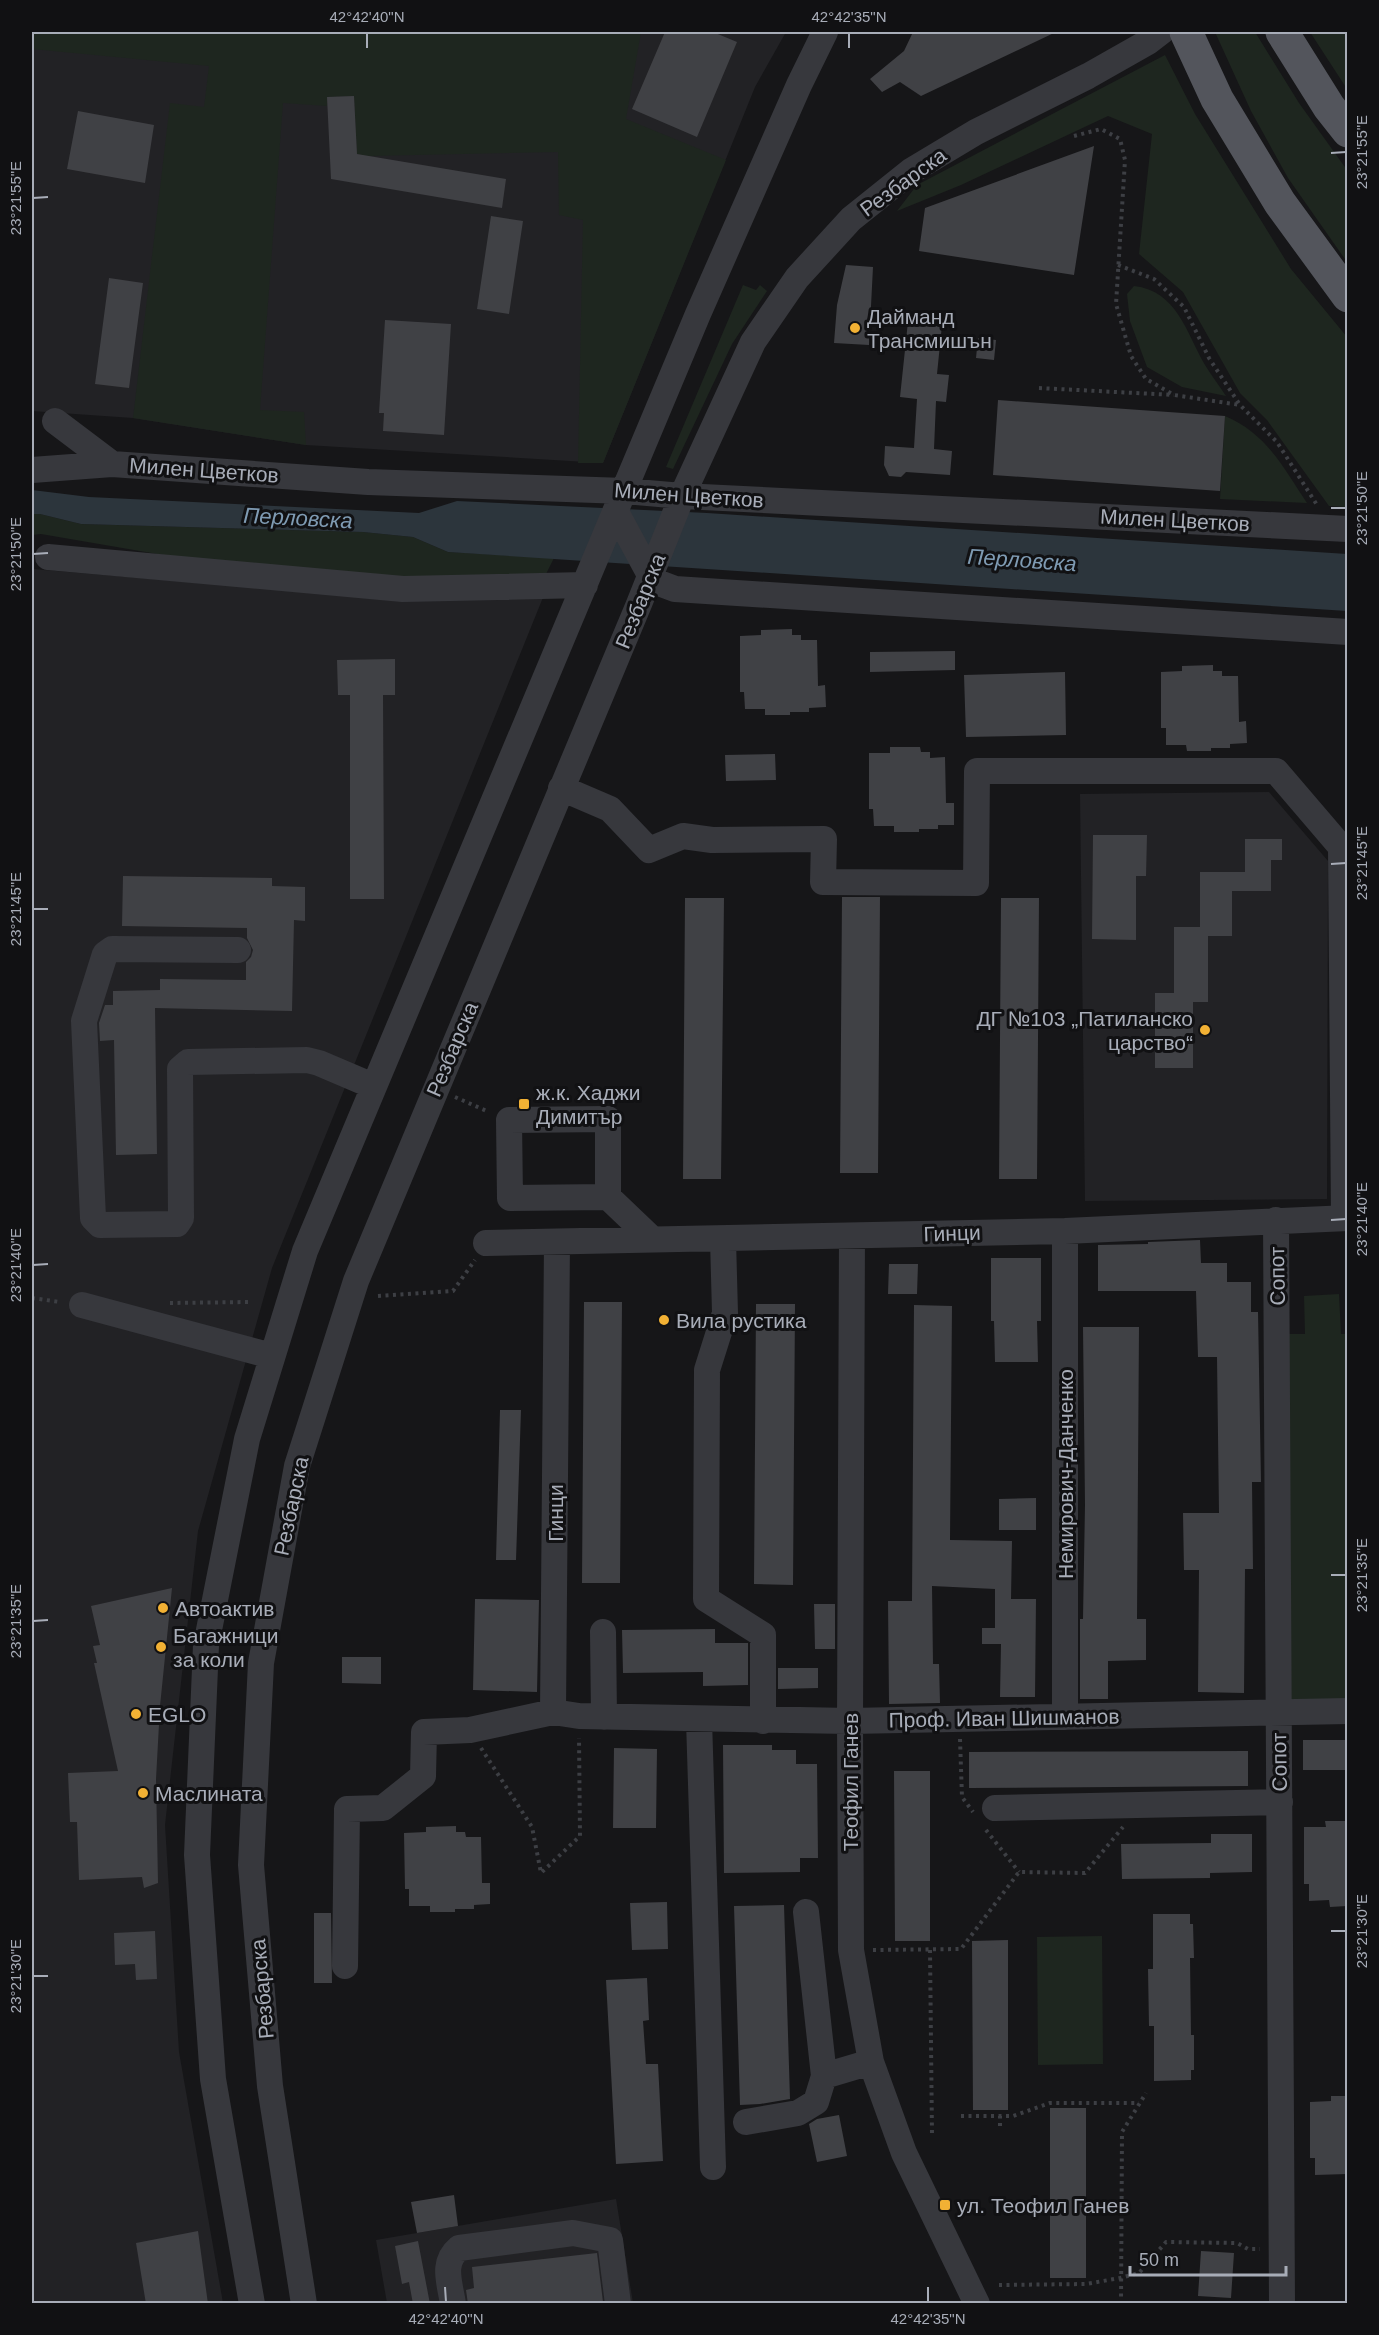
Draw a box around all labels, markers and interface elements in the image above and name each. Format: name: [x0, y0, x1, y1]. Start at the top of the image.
text: 42°42'40"N: [329, 8, 405, 25]
text: 42°42'35"N: [811, 8, 887, 25]
text: 23°21'55"E: [1353, 115, 1370, 189]
street label: Резбарска: [856, 143, 951, 221]
text: 23°21'55"E: [7, 161, 24, 235]
place label: Дайманд Трансмишън: [867, 305, 992, 352]
marker: Дайманд Трансмишън: [848, 321, 862, 335]
street label: Милен Цветков: [128, 453, 280, 487]
text: 23°21'50"E: [1353, 471, 1370, 545]
street label: Милен Цветков: [613, 478, 765, 512]
water label: Перловска: [243, 503, 353, 533]
street label: Милен Цветков: [1100, 505, 1250, 535]
text: 23°21'50"E: [7, 517, 24, 591]
water label: Перловска: [967, 544, 1077, 576]
street label: Резбарска: [611, 550, 670, 652]
text: 23°21'45"E: [1353, 826, 1370, 900]
text: 23°21'45"E: [7, 872, 24, 946]
street label: Резбарска: [422, 998, 482, 1100]
place label: ДГ №103 „Патиланско царство“: [976, 1007, 1193, 1054]
marker: ДГ №103 „Патиланско царство“: [1198, 1023, 1212, 1037]
place label: ж.к. Хаджи Димитър: [536, 1081, 640, 1128]
marker: ж.к. Хаджи Димитър: [517, 1097, 531, 1111]
text: 23°21'40"E: [1353, 1182, 1370, 1256]
street label: Гинци: [923, 1221, 981, 1245]
text: 23°21'40"E: [7, 1228, 24, 1302]
street label: Сопот: [1265, 1246, 1289, 1306]
place label: Вила рустика: [676, 1309, 807, 1332]
marker: Вила рустика: [657, 1313, 671, 1327]
street label: Немирович-Данченко: [1054, 1369, 1077, 1579]
street label: Резбарска: [269, 1454, 313, 1558]
street label: Гинци: [544, 1484, 567, 1542]
text: 23°21'35"E: [1353, 1538, 1370, 1612]
text: 23°21'35"E: [7, 1584, 24, 1658]
place label: Автоактив: [175, 1597, 274, 1620]
marker: Автоактив: [156, 1601, 170, 1615]
place label: Багажници за коли: [173, 1624, 278, 1671]
marker: Багажници за коли: [154, 1640, 168, 1654]
place label: EGLO: [148, 1703, 206, 1726]
street label: Проф. Иван Шишманов: [888, 1704, 1120, 1732]
marker: EGLO: [129, 1707, 143, 1721]
street label: Теофил Ганев: [839, 1713, 862, 1851]
street label: Сопот: [1267, 1732, 1291, 1792]
place label: Маслината: [155, 1782, 263, 1805]
marker: Маслината: [136, 1786, 150, 1800]
text: 23°21'30"E: [1353, 1894, 1370, 1968]
street label: Резбарска: [246, 1938, 278, 2040]
text: 23°21'30"E: [7, 1939, 24, 2013]
place label: ул. Теофил Ганев: [957, 2194, 1129, 2217]
marker: ул. Теофил Ганев: [938, 2198, 952, 2212]
scale bar: [1130, 2239, 1286, 2277]
text: 50 m: [1139, 2250, 1179, 2270]
text: 42°42'40"N: [408, 2310, 484, 2327]
text: 42°42'35"N: [890, 2310, 966, 2327]

